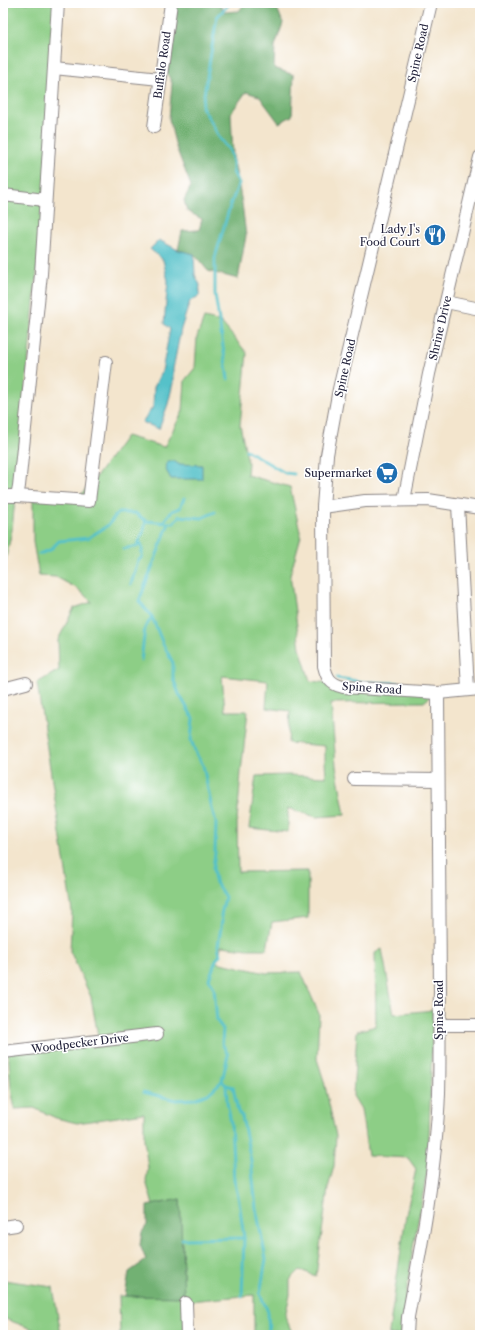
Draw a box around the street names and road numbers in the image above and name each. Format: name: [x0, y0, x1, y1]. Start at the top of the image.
street label: Spine Road: [404, 22, 432, 84]
street label: Buffalo Road: [150, 30, 174, 100]
street label: Shrine Drive: [426, 294, 454, 362]
street label: Spine Road: [331, 337, 359, 399]
street label: Spine Road: [342, 679, 403, 697]
street label: Spine Road: [432, 980, 446, 1040]
street label: Woodpecker Drive: [29, 1030, 130, 1056]

